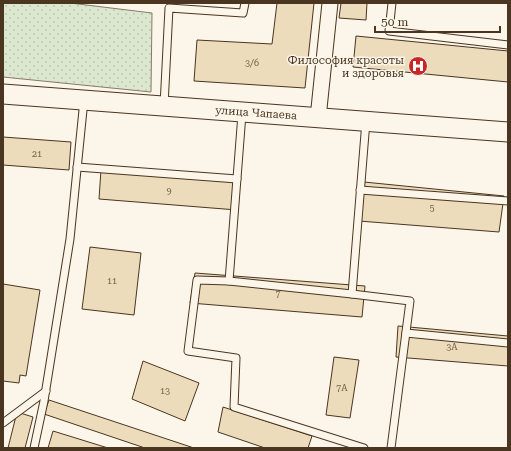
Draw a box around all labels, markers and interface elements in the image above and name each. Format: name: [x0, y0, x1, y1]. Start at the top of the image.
scale bar: [375, 8, 500, 34]
text: 50 m: [381, 15, 408, 29]
place label: Философия красоты и здоровья: [288, 54, 404, 80]
hospital icon: Философия красоты и здоровья: [407, 55, 429, 77]
house number: 3/6: [245, 58, 259, 68]
street label: улица Чапаева: [215, 104, 297, 122]
house number: 21: [32, 149, 42, 159]
house number: 9: [166, 186, 172, 196]
house number: 5: [429, 203, 435, 213]
house number: 11: [107, 276, 117, 286]
house number: 7: [275, 289, 281, 299]
house number: 3А: [446, 342, 458, 352]
house number: 7А: [336, 383, 348, 393]
house number: 13: [160, 386, 170, 396]

